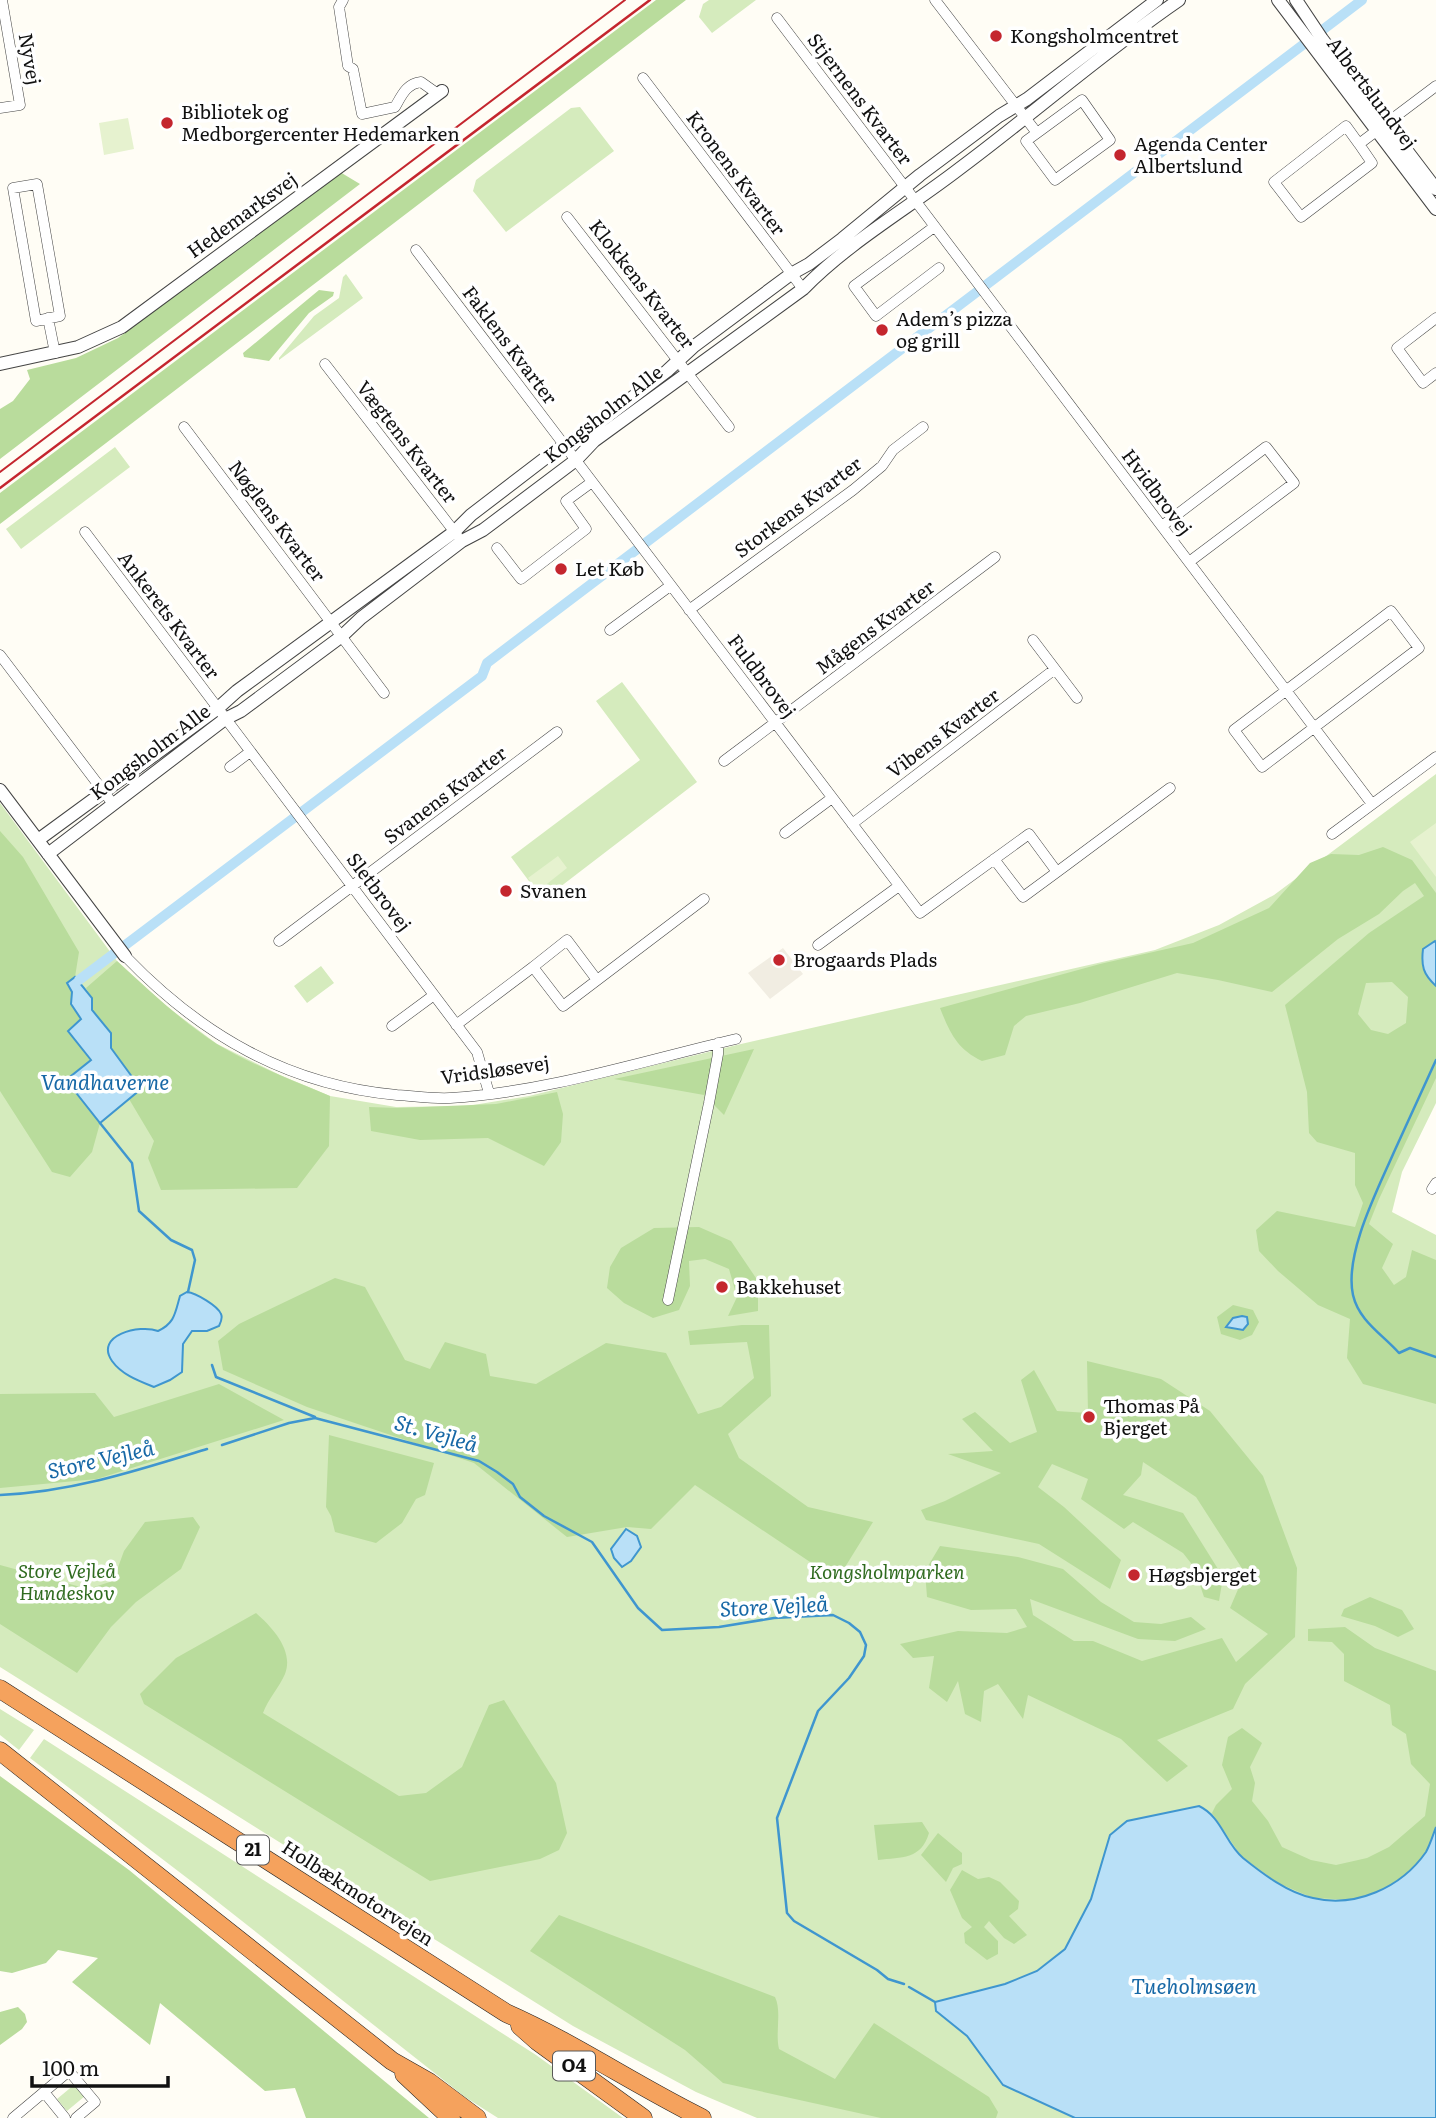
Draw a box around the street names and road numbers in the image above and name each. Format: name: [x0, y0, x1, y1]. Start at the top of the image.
street label: Stjernens Kvarter: [802, 26, 920, 170]
street label: Albertslundvej: [1321, 30, 1424, 155]
street label: Nyvej: [13, 31, 49, 87]
street label: Kronens Kvarter: [681, 104, 793, 241]
street label: Hedemarksvej: [180, 165, 302, 264]
street label: Klokkens Kvarter: [583, 213, 702, 354]
street label: Faklens Kvarter: [457, 279, 565, 410]
street label: Kongsholm Alle: [537, 358, 668, 469]
street label: Vægtens Kvarter: [351, 374, 465, 509]
street label: Hvidbrovej: [1116, 442, 1200, 541]
street label: Storkens Kvarter: [728, 449, 867, 563]
street label: Nøglens Kvarter: [223, 454, 333, 587]
street label: Ankerets Kvarter: [112, 544, 227, 684]
street label: Mågens Kvarter: [809, 572, 940, 680]
street label: Fuldbrovej: [722, 628, 804, 723]
street label: Vibens Kvarter: [880, 681, 1005, 784]
street label: Kongsholm Alle: [83, 696, 216, 806]
street label: Svanens Kvarter: [377, 739, 512, 850]
street label: Sletbrovej: [341, 846, 419, 937]
street label: Vridsløsevej: [439, 1048, 551, 1091]
street label: Holbækmotorvejen: [277, 1832, 440, 1952]
road number: 21: [237, 1836, 269, 1864]
road number: O4: [553, 2052, 595, 2080]

